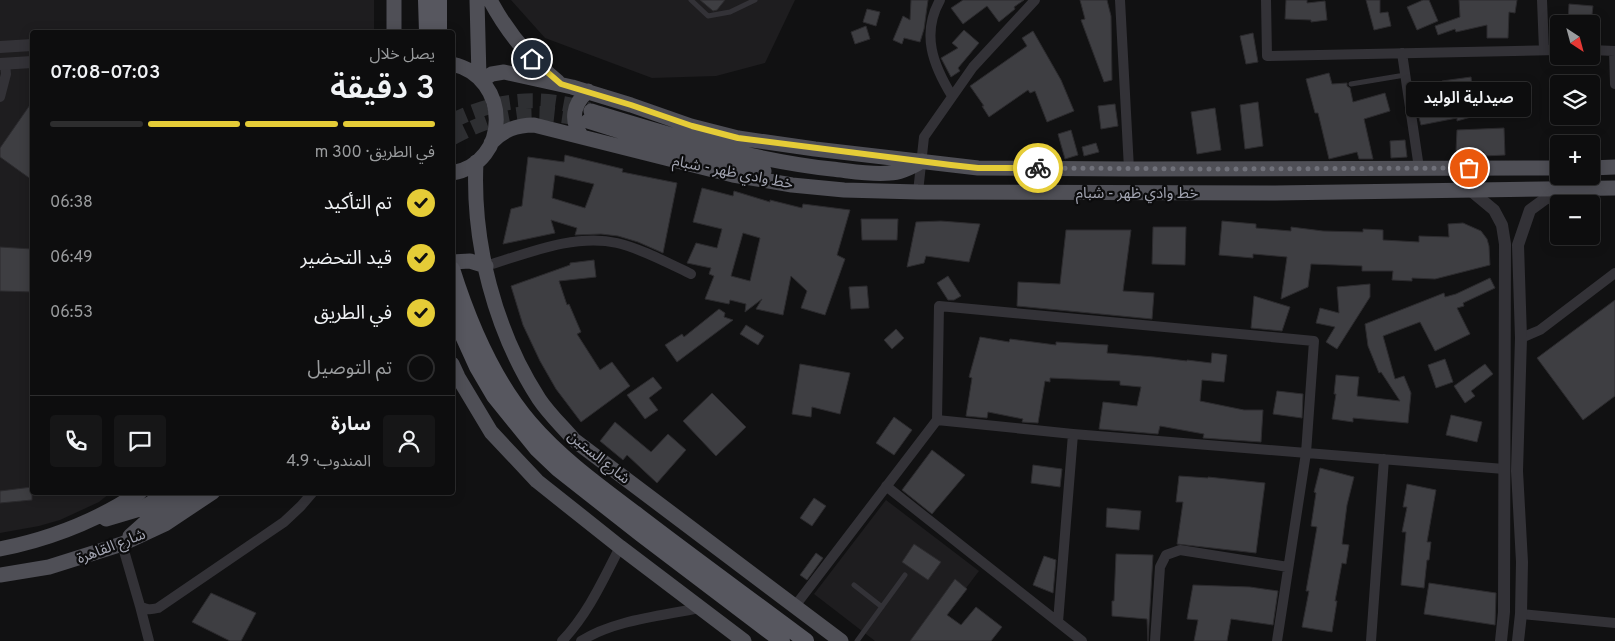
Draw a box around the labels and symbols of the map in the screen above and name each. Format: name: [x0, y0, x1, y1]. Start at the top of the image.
north arrow: [1550, 15, 1600, 65]
pin: [511, 38, 553, 80]
callout: صيدلية الوليد: [1406, 83, 1532, 118]
courier: [1013, 143, 1063, 193]
pin: [1448, 147, 1490, 189]
street label: خط وادي ظهر - شبام: [671, 152, 795, 195]
street label: خط وادي ظهر - شبام: [1076, 185, 1198, 204]
street label: شارع الستين: [562, 427, 633, 490]
street label: شارع القاهرة: [75, 526, 149, 570]

